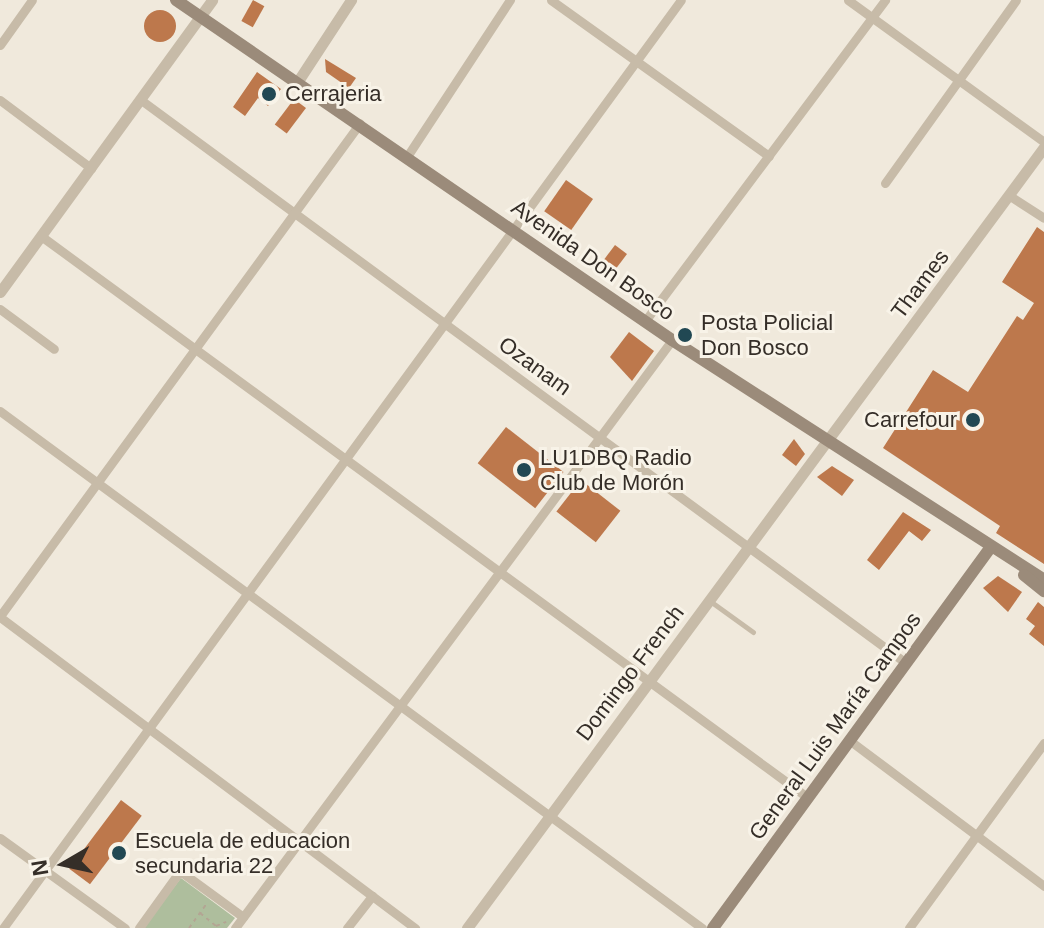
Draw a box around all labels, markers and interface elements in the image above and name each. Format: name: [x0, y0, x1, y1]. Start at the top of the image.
place label: Cerrajeria: [285, 81, 382, 107]
marker: Cerrajeria: [260, 85, 278, 103]
street label: Avenida Don Bosco: [506, 194, 680, 326]
street label: Thames: [886, 244, 954, 324]
place label: Posta Policial Don Bosco: [701, 309, 833, 360]
marker: Posta Policial Don Bosco: [676, 326, 694, 344]
street label: Ozanam: [494, 331, 576, 401]
place label: Carrefour: [864, 407, 957, 433]
marker: Carrefour: [964, 411, 982, 429]
place label: LU1DBQ Radio Club de Morón: [540, 444, 692, 496]
marker: LU1DBQ Radio Club de Morón: [515, 461, 533, 479]
street label: Domingo French: [571, 600, 689, 746]
street label: General Luis María Campos: [743, 607, 927, 845]
north arrow: [24, 824, 104, 904]
place label: Escuela de educacion secundaria 22: [135, 827, 350, 878]
marker: Escuela de educacion secundaria 22: [110, 844, 128, 862]
text: N: [26, 858, 53, 878]

